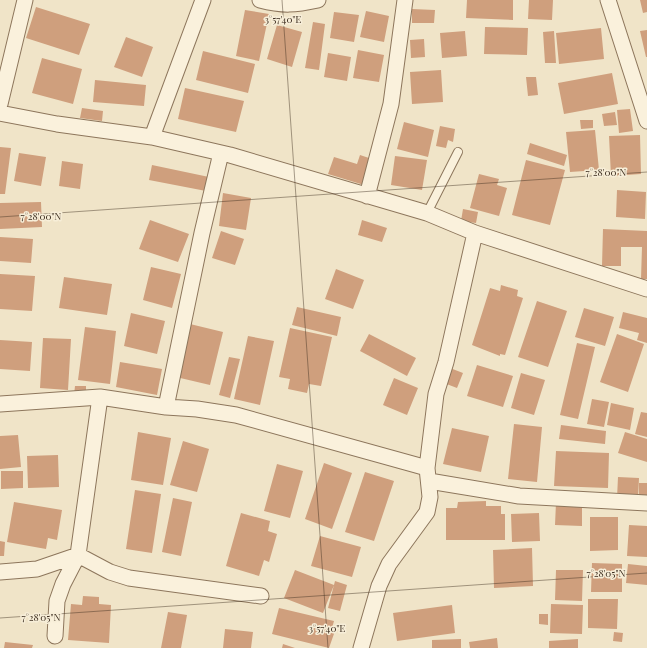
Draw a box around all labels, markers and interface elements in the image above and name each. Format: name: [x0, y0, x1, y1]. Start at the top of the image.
text: 3°57'40"E: [265, 12, 301, 26]
text: 7°28'00"N: [586, 165, 626, 179]
text: 7°28'00"N: [21, 209, 61, 223]
text: 7°28'05"N: [586, 566, 626, 580]
text: 7°28'05"N: [21, 610, 61, 624]
text: 3°57'40"E: [309, 621, 345, 635]

